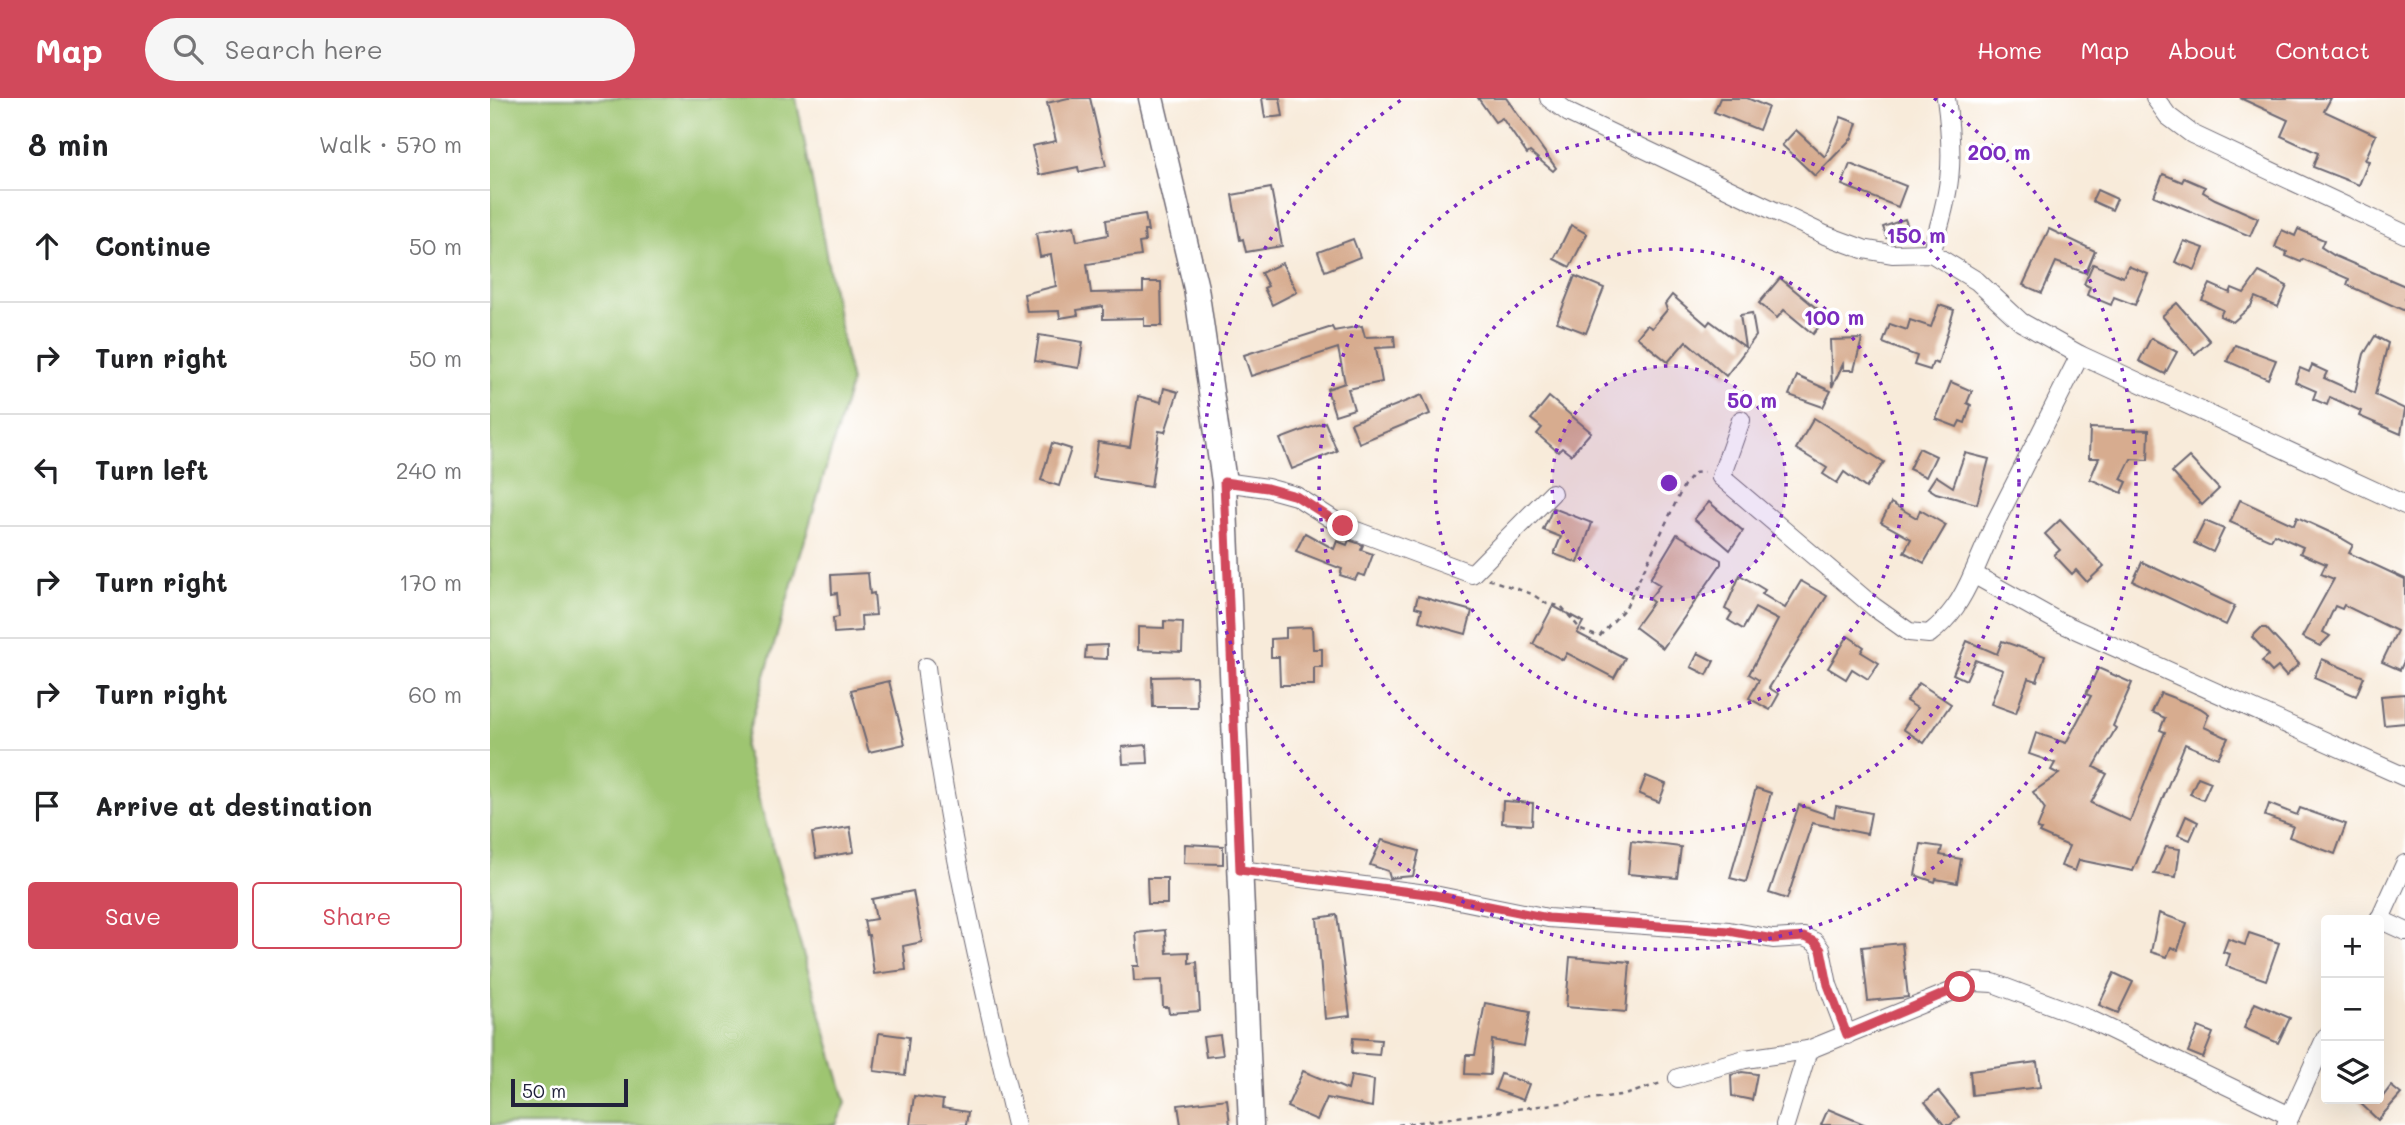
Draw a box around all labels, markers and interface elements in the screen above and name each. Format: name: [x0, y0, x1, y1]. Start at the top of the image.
search box: [145, 18, 635, 81]
text: Map: [35, 28, 103, 71]
icon: search: [169, 30, 207, 68]
text: Search here: [225, 32, 383, 66]
text: Home: [1977, 34, 2042, 65]
text: Map: [2080, 34, 2129, 65]
text: About: [2167, 34, 2237, 65]
text: Contact: [2275, 34, 2370, 65]
text: 8 min: [28, 124, 109, 164]
text: Walk · 570 m: [319, 129, 462, 159]
text: 200 m: [1968, 138, 2030, 165]
text: 150 m: [1886, 221, 1946, 248]
icon: ahead: [28, 227, 66, 265]
text: Continue: [95, 229, 211, 263]
text: 50 m: [409, 231, 462, 261]
text: 100 m: [1804, 303, 1864, 330]
icon: right: [28, 339, 66, 377]
text: Turn right: [95, 341, 228, 375]
text: 50 m: [409, 343, 462, 373]
text: 50 m: [1727, 386, 1777, 413]
icon: left: [28, 451, 66, 489]
text: Turn left: [95, 453, 208, 487]
text: 240 m: [396, 455, 462, 485]
centre of rings: [1657, 471, 1681, 495]
route end: [1327, 510, 1358, 541]
icon: right: [28, 563, 66, 601]
text: Turn right: [95, 565, 228, 599]
text: 170 m: [399, 567, 462, 597]
icon: right: [28, 675, 66, 713]
text: Turn right: [95, 677, 228, 711]
text: 60 m: [408, 679, 462, 709]
icon: arrive: [28, 787, 66, 825]
text: Arrive at destination: [95, 789, 372, 823]
button: Save: [28, 882, 238, 949]
button: Share: [252, 882, 462, 949]
map controls: [2321, 915, 2384, 1104]
button: +: [2321, 915, 2384, 978]
route start: [1944, 971, 1975, 1002]
button: −: [2321, 978, 2384, 1041]
button: layers: [2321, 1041, 2384, 1104]
scale bar: [511, 1076, 628, 1108]
text: 50 m: [522, 1078, 566, 1103]

